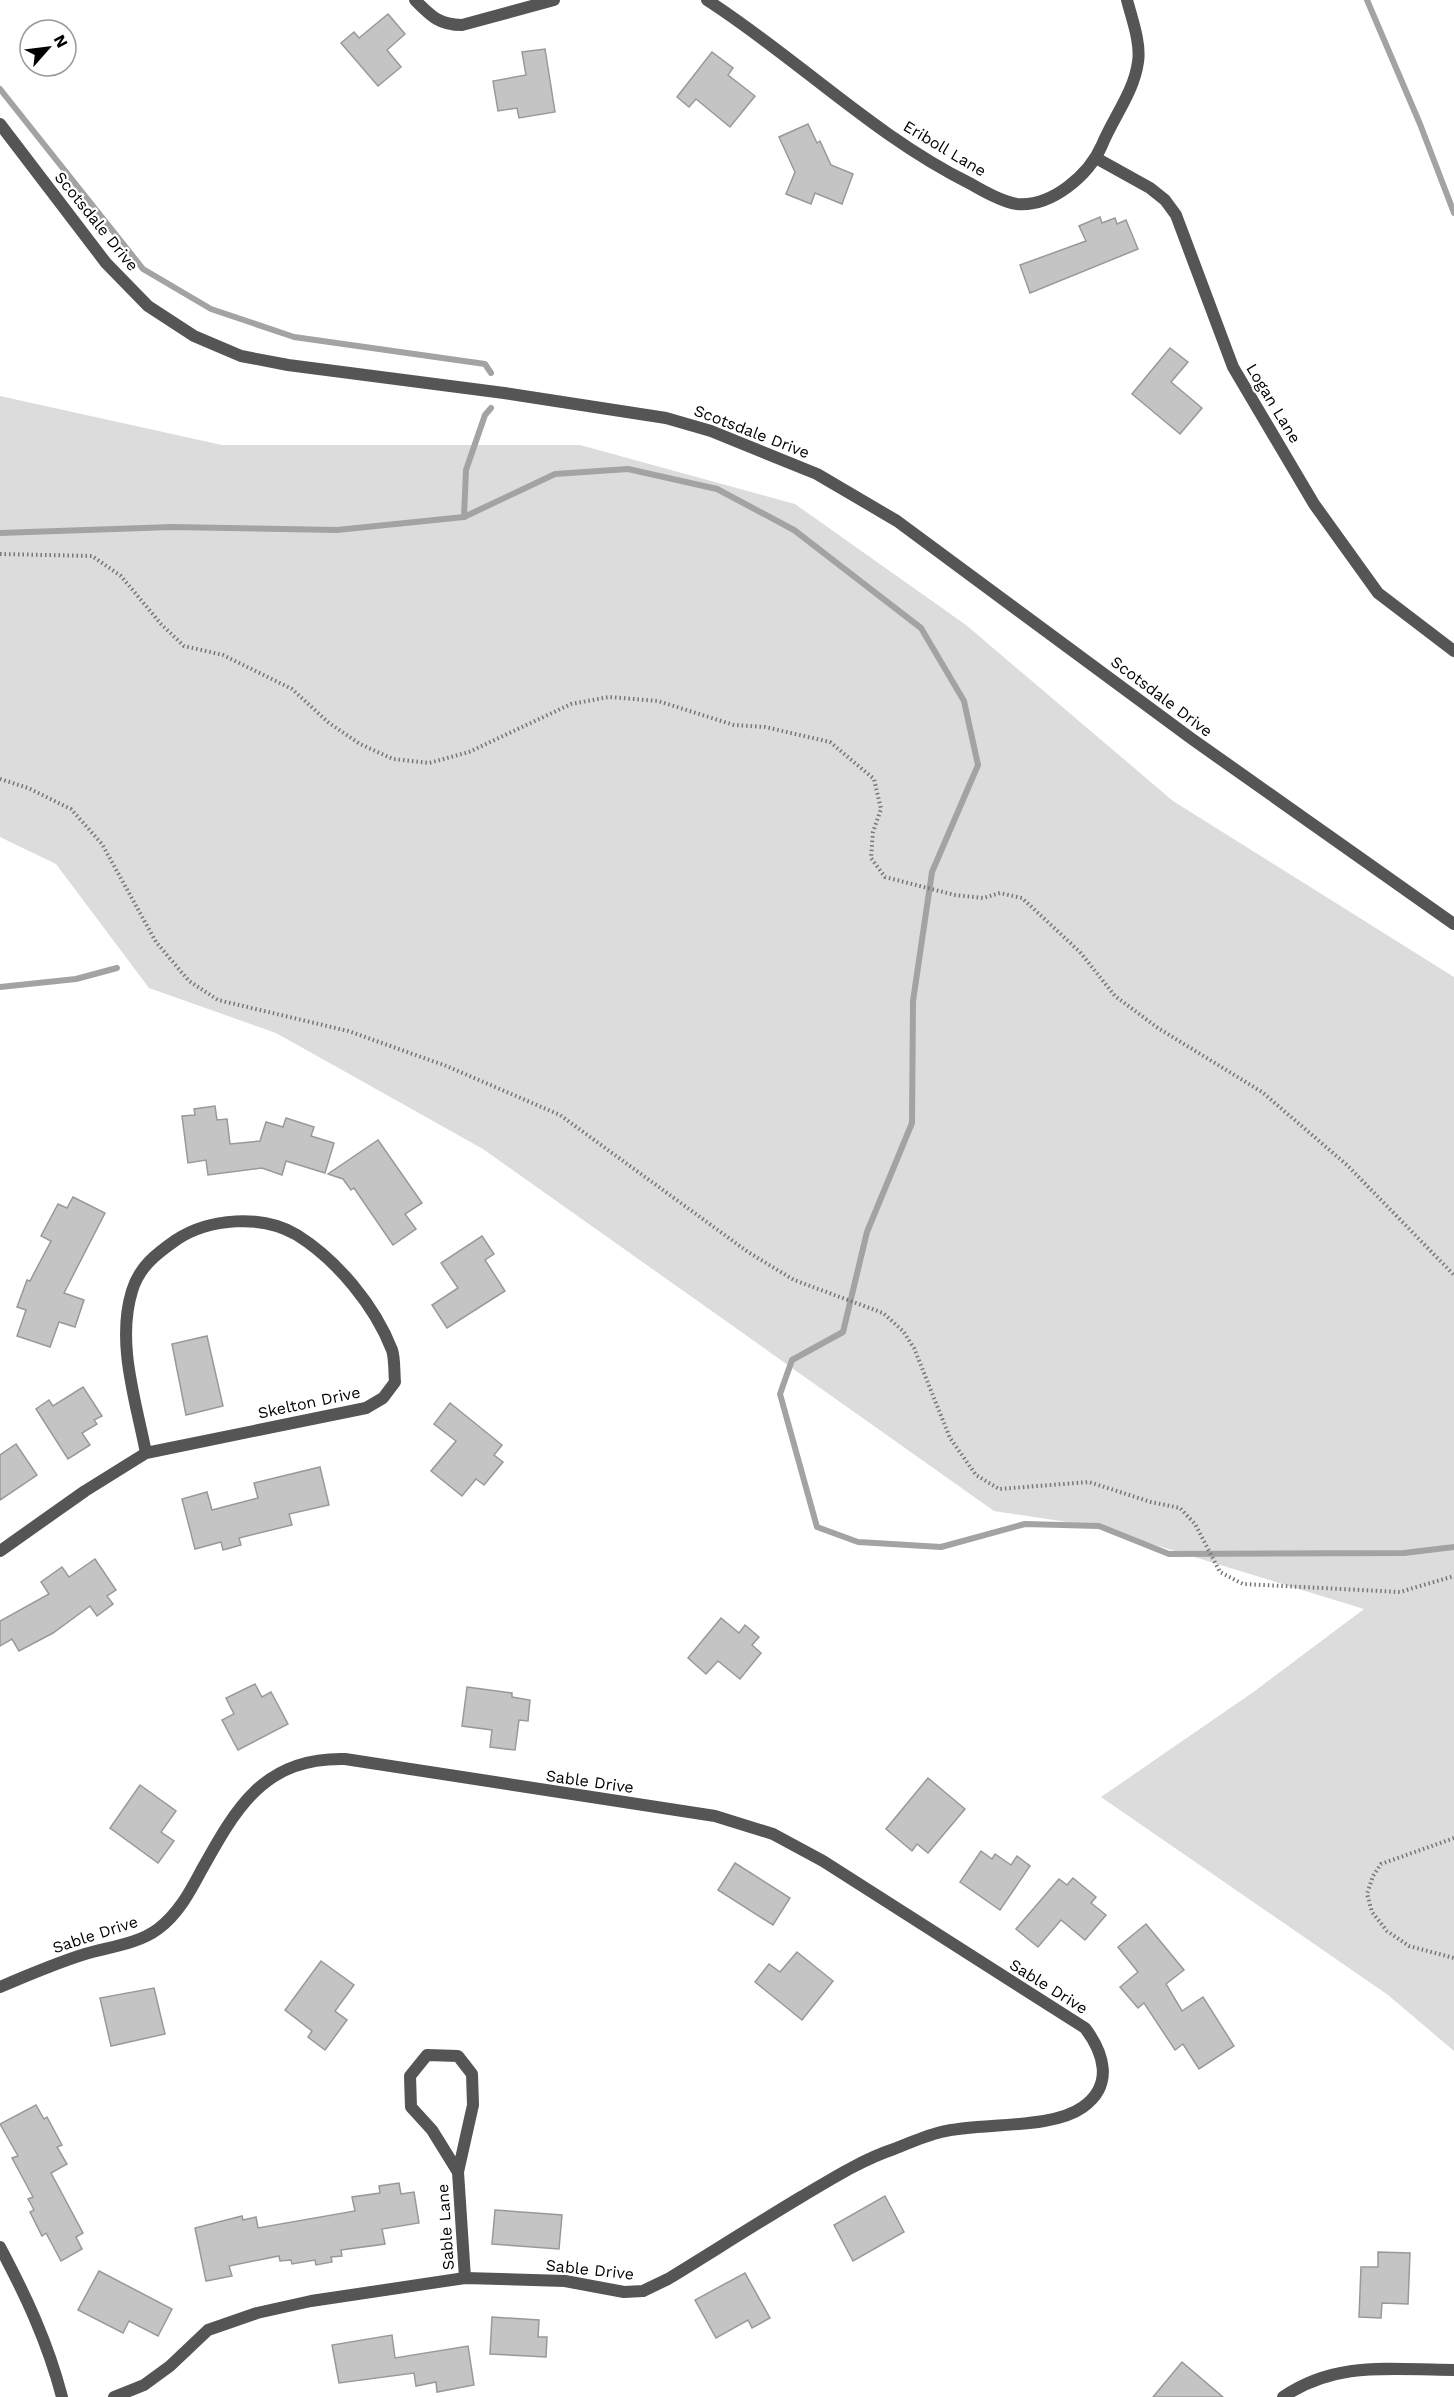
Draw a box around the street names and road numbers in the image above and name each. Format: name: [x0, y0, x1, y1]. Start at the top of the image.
street label: Eriboll Lane: [900, 116, 990, 181]
street label: Scotsdale Drive: [51, 168, 142, 275]
street label: Logan Lane: [1242, 360, 1305, 447]
street label: Scotsdale Drive: [691, 401, 812, 462]
street label: Scotsdale Drive: [1107, 652, 1216, 741]
street label: Skelton Drive: [256, 1382, 362, 1423]
street label: Sable Drive: [545, 1766, 635, 1797]
street label: Sable Drive: [50, 1912, 140, 1957]
street label: Sable Drive: [1006, 1955, 1091, 2018]
street label: Sable Lane: [433, 2183, 458, 2271]
street label: Sable Drive: [545, 2255, 635, 2284]

